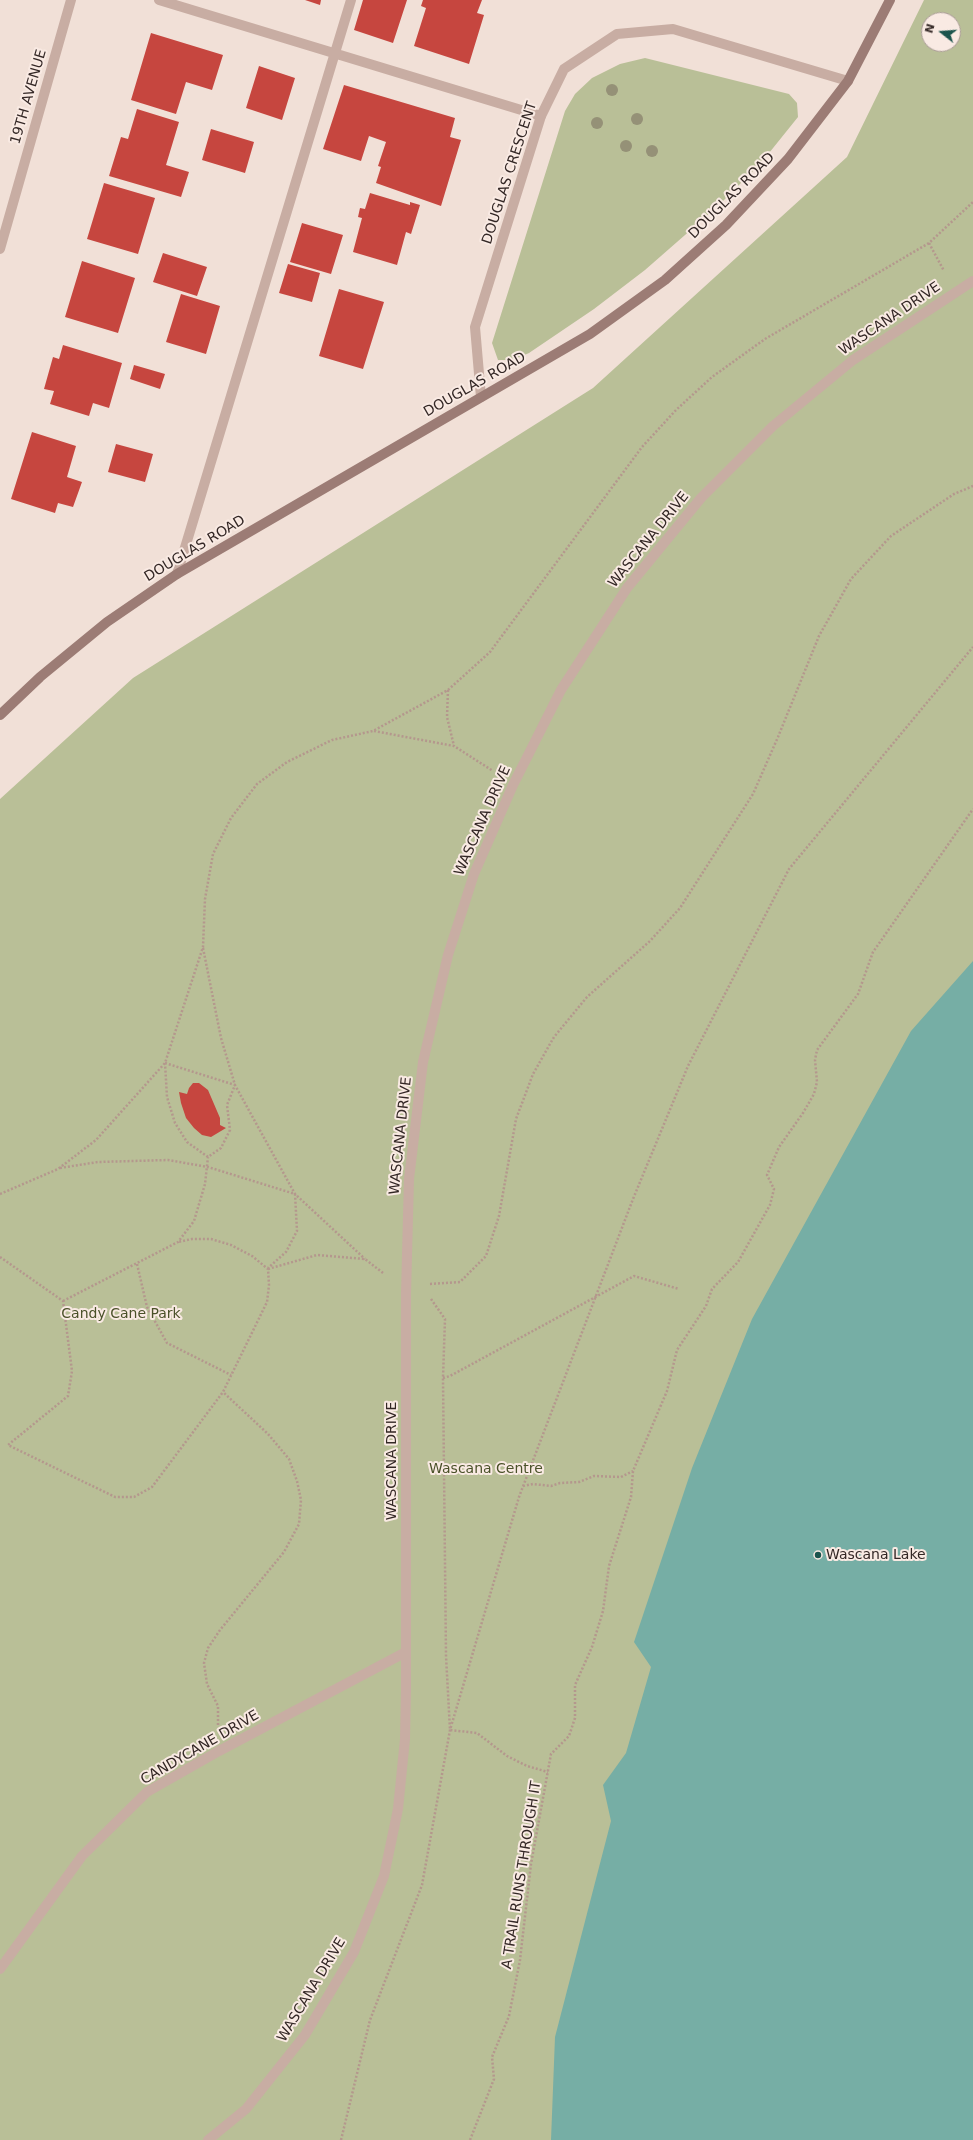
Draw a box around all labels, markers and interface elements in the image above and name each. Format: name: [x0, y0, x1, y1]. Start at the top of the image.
north arrow: [921, 12, 961, 52]
text: N: [922, 22, 938, 35]
street label: 19TH AVENUE: [7, 48, 51, 146]
street label: DOUGLAS CRESCENT: [479, 100, 541, 246]
street label: DOUGLAS ROAD: [685, 149, 779, 243]
street label: WASCANA DRIVE: [836, 279, 944, 359]
street label: DOUGLAS ROAD: [421, 349, 529, 421]
street label: WASCANA DRIVE: [605, 489, 693, 591]
street label: DOUGLAS ROAD: [141, 512, 249, 586]
street label: WASCANA DRIVE: [451, 763, 515, 879]
street label: WASCANA DRIVE: [386, 1076, 416, 1196]
park label: Candy Cane Park: [61, 1306, 181, 1322]
street label: WASCANA DRIVE: [384, 1402, 400, 1520]
park label: Wascana Centre: [429, 1461, 543, 1477]
place label: Wascana Lake: [826, 1547, 926, 1563]
marker: Wascana Lake: [813, 1550, 823, 1560]
street label: CANDYCANE DRIVE: [138, 1707, 262, 1789]
street label: A TRAIL RUNS THROUGH IT: [499, 1780, 545, 1970]
street label: WASCANA DRIVE: [274, 1935, 350, 2045]

